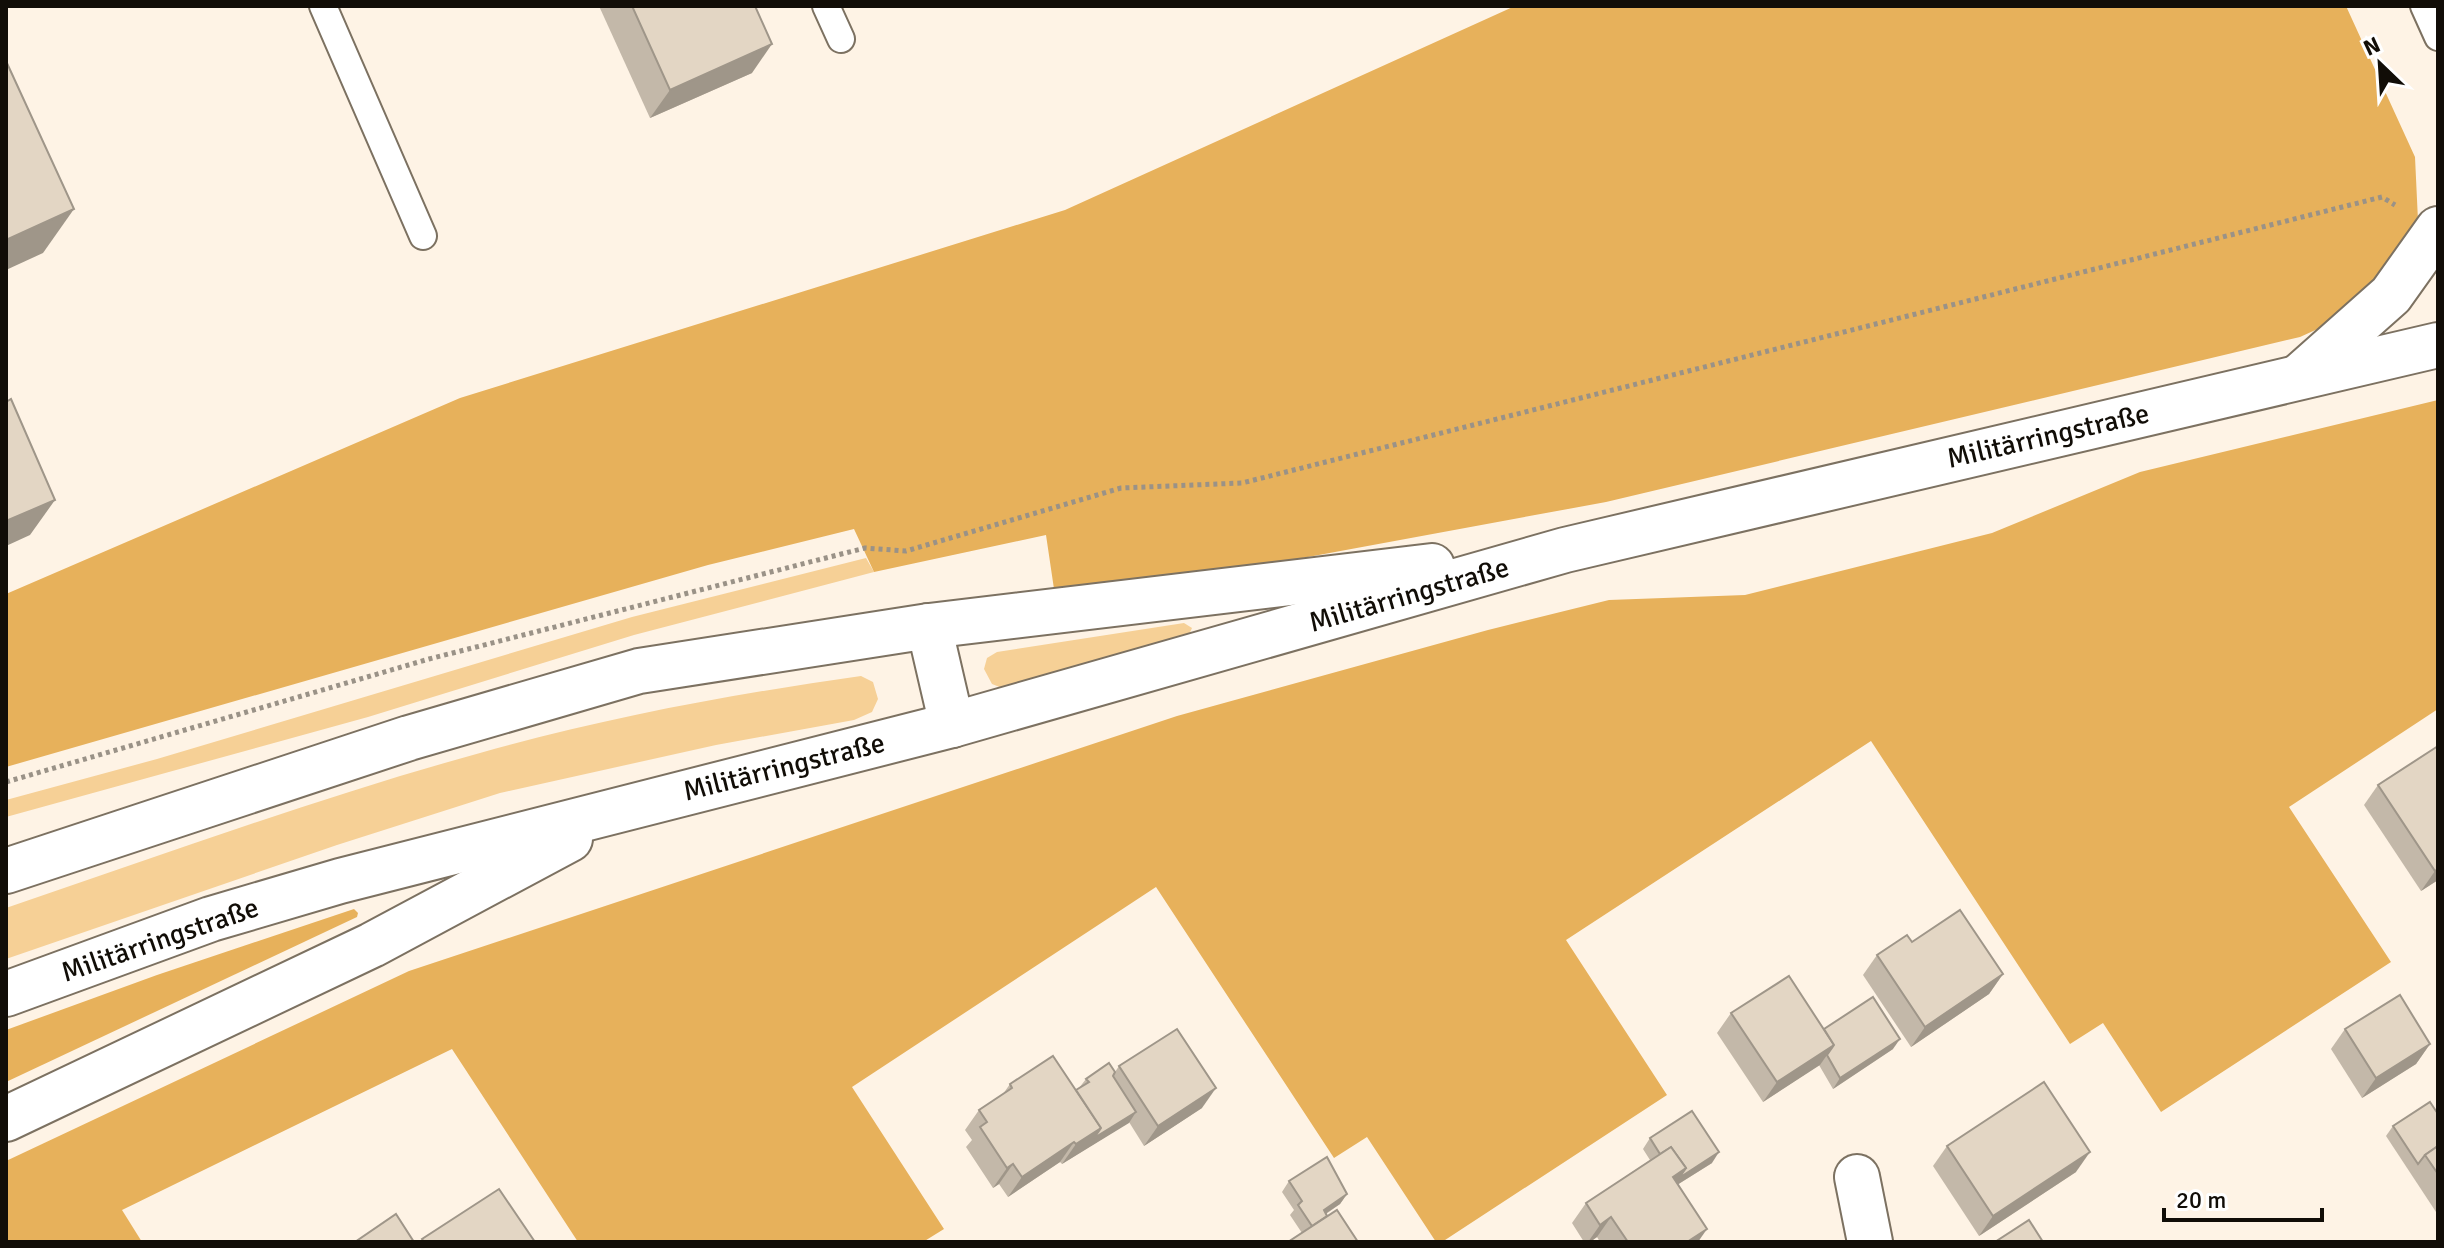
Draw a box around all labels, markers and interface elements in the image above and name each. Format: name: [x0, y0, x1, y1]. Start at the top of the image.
north arrow: [2340, 24, 2420, 104]
text: N: [2359, 31, 2384, 62]
street label: Militärringstraße: [1944, 396, 2152, 476]
street label: Militärringstraße: [1305, 550, 1513, 640]
street label: Militärringstraße: [680, 726, 888, 808]
street label: Militärringstraße: [57, 890, 263, 990]
scale bar: [2164, 1172, 2322, 1222]
text: 20 m: [2176, 1185, 2226, 1215]

